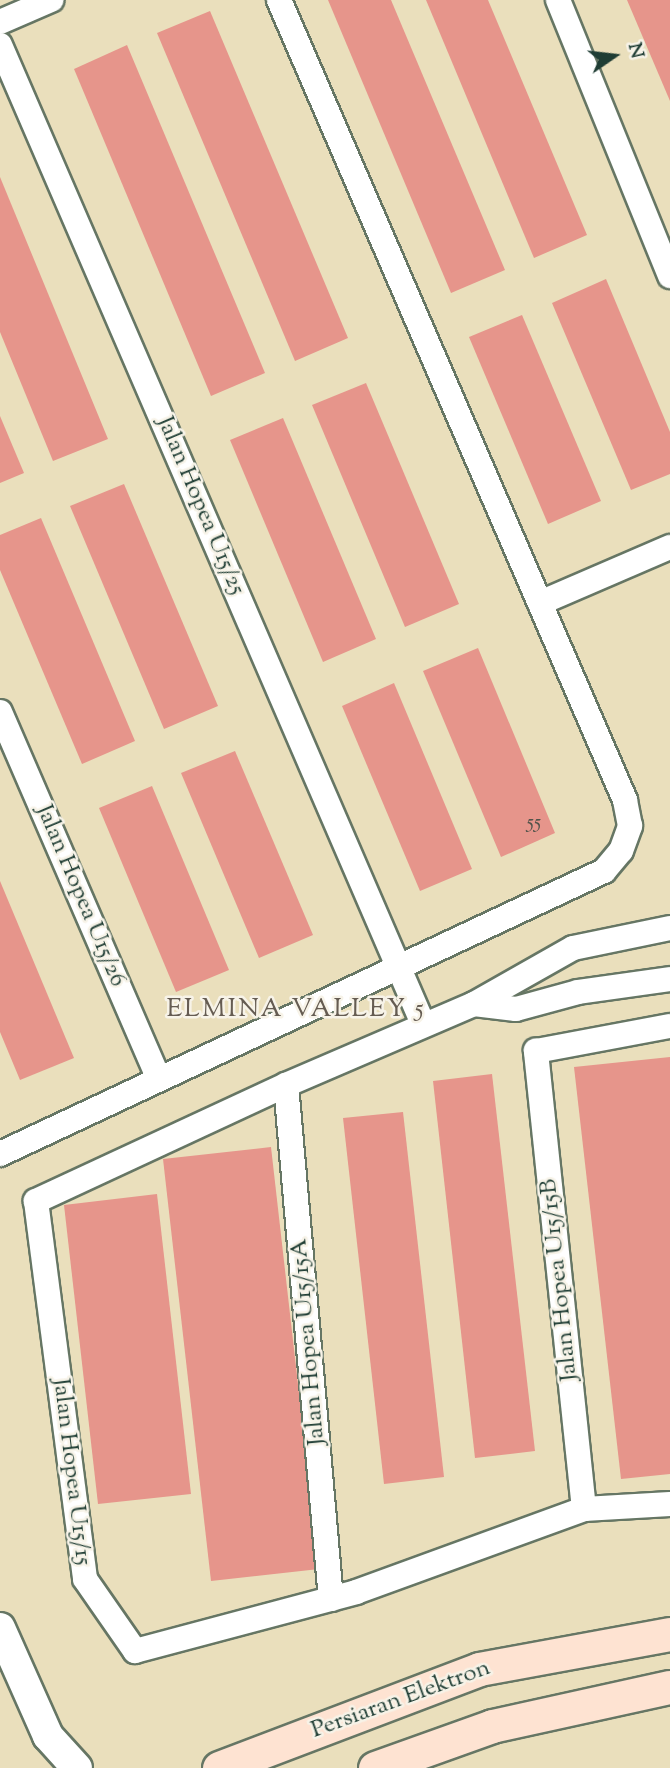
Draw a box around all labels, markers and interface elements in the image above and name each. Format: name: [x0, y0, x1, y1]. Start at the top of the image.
north arrow: [579, 21, 649, 91]
text: N: [620, 40, 650, 61]
street label: Jalan Hopea U15/25: [149, 412, 251, 600]
street label: Jalan Hopea U15/26: [29, 801, 131, 991]
house number: 55: [527, 810, 541, 836]
district label: ELMINA VALLEY 5: [168, 994, 424, 1026]
street label: Jalan Hopea U15/15B: [535, 1177, 585, 1383]
street label: Jalan Hopea U15/15A: [286, 1237, 332, 1447]
street label: Jalan Hopea U15/15: [45, 1377, 97, 1567]
street label: Persiaran Elektron: [308, 1654, 494, 1746]

